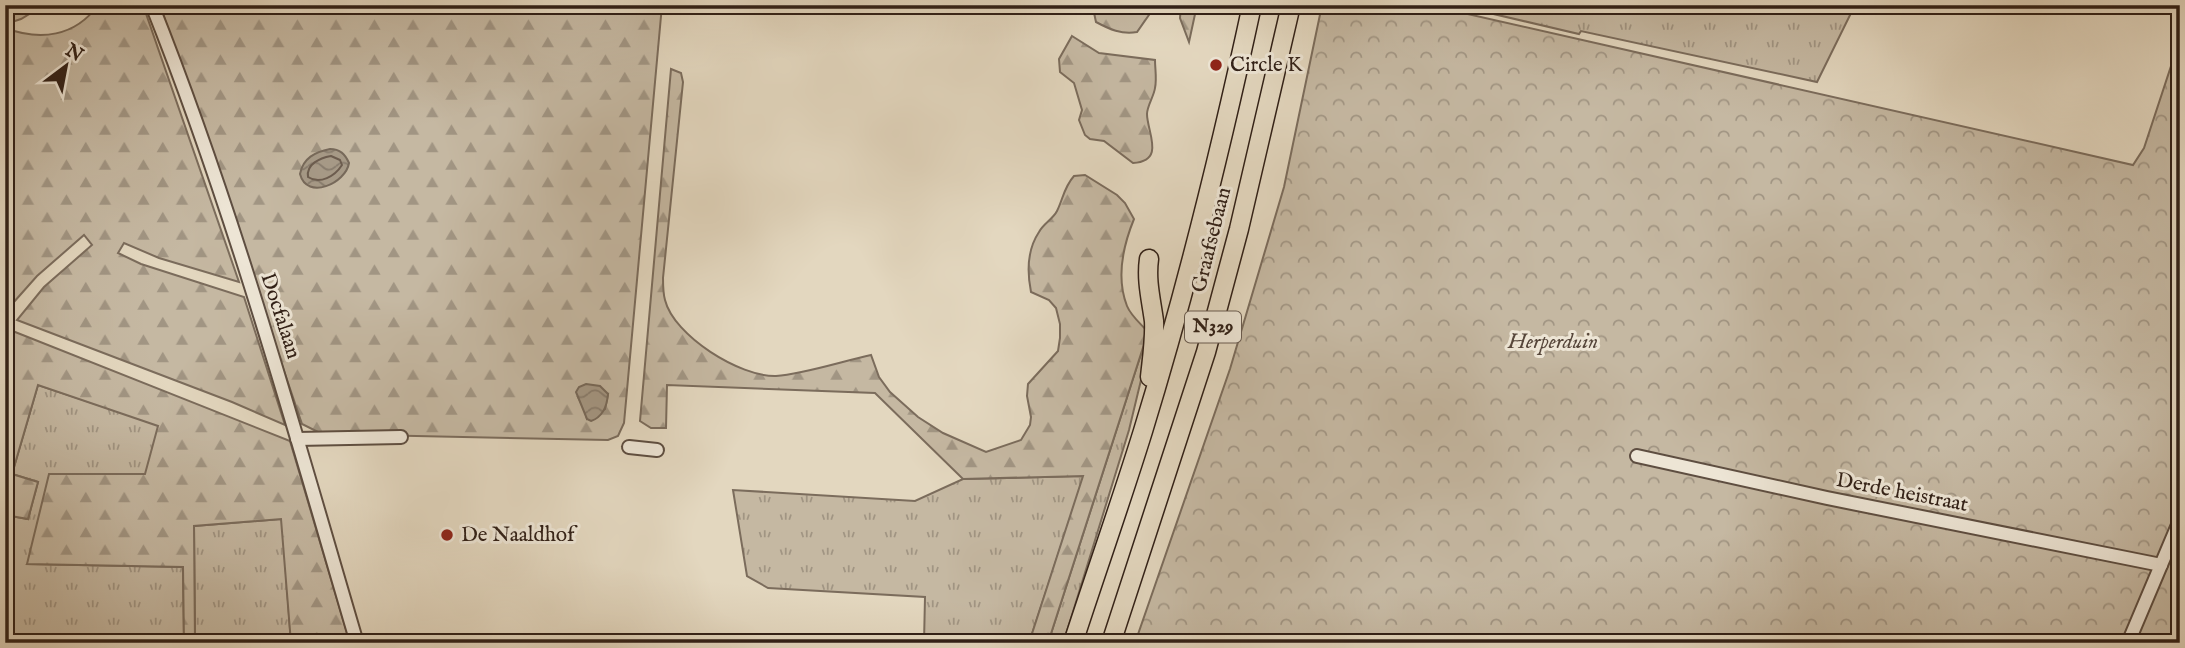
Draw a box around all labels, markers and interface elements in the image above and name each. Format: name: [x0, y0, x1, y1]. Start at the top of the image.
north arrow: [32, 32, 102, 102]
text: N: [60, 38, 88, 68]
place label: Circle K: [1230, 52, 1303, 79]
marker: Circle K: [1208, 57, 1224, 73]
street label: Graafsebaan: [1186, 184, 1238, 296]
street label: Docfalaan: [253, 270, 307, 362]
road number: N329: [1185, 312, 1241, 342]
park label: Herperduin: [1507, 329, 1598, 356]
street label: Derde heistraat: [1834, 467, 1970, 519]
place label: De Naaldhof: [461, 522, 578, 549]
marker: De Naaldhof: [439, 527, 455, 543]

